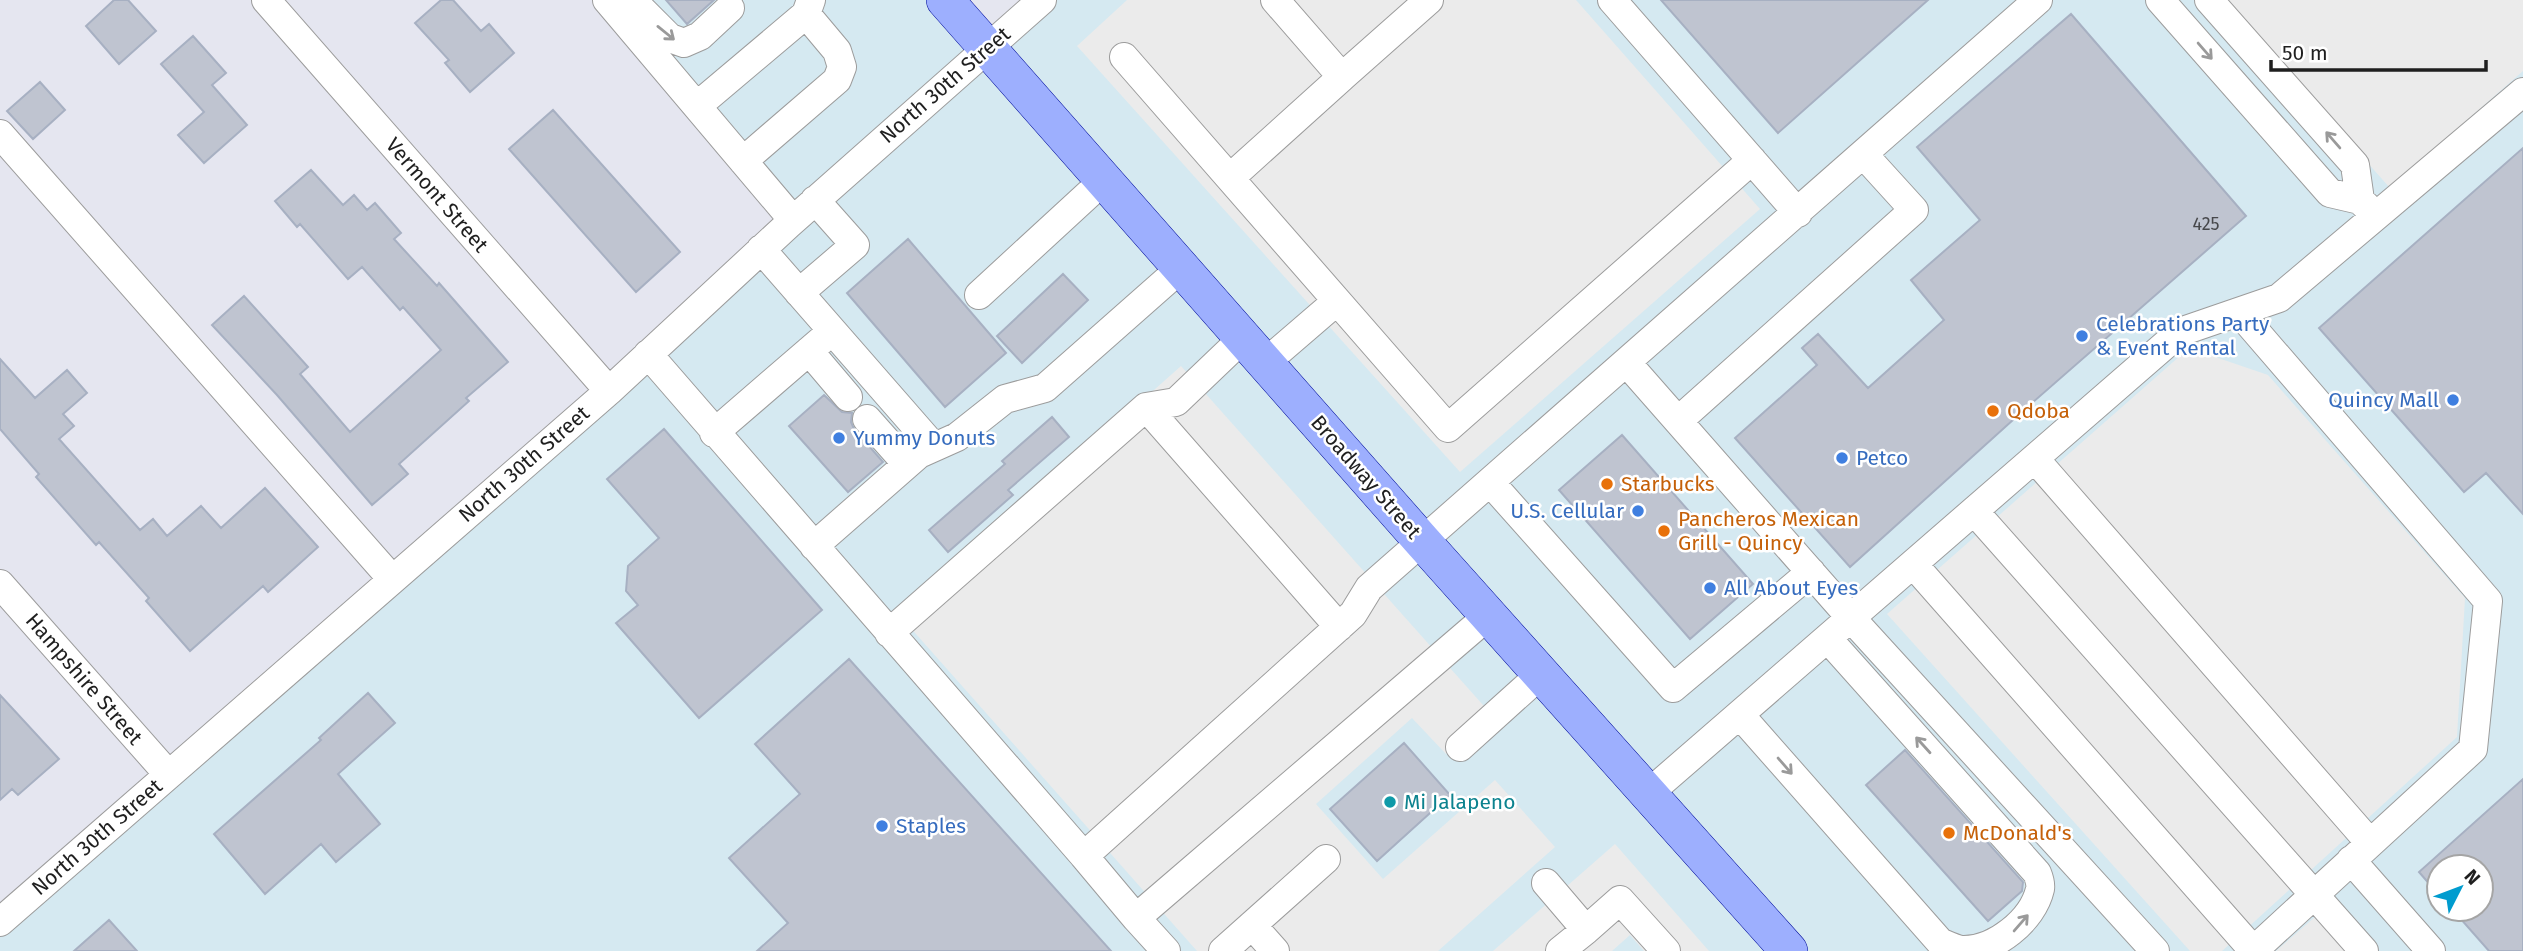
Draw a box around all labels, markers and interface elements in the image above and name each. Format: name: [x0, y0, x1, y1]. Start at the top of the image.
street label: North 30th Street: [874, 21, 1016, 149]
one-way arrow: [657, 25, 675, 40]
scale bar: [2271, 28, 2486, 72]
text: 50 m: [2282, 40, 2328, 66]
one-way arrow: [2197, 42, 2213, 60]
street label: Vermont Street: [380, 132, 494, 258]
one-way arrow: [2325, 132, 2341, 150]
house number: 425: [2192, 213, 2220, 235]
place label: Celebrations Party & Event Rental: [2096, 311, 2270, 361]
marker: Celebrations Party & Event Rental: [2074, 328, 2090, 344]
place label: Quincy Mall: [2328, 387, 2439, 413]
marker: Quincy Mall: [2445, 392, 2461, 408]
place label: Qdoba: [2007, 398, 2070, 424]
street label: North 30th Street: [453, 400, 595, 528]
marker: Qdoba: [1985, 403, 2001, 419]
street label: Broadway Street: [1305, 410, 1427, 544]
place label: Yummy Donuts: [853, 425, 995, 451]
marker: Yummy Donuts: [831, 430, 847, 446]
place label: Petco: [1856, 445, 1908, 471]
marker: Petco: [1834, 450, 1850, 466]
place label: Starbucks: [1621, 471, 1715, 497]
marker: Starbucks: [1599, 476, 1615, 492]
place label: U.S. Cellular: [1510, 498, 1624, 524]
marker: U.S. Cellular: [1630, 503, 1646, 519]
place label: Pancheros Mexican Grill - Quincy: [1678, 506, 1859, 556]
marker: Pancheros Mexican Grill - Quincy: [1656, 523, 1672, 539]
place label: All About Eyes: [1724, 575, 1859, 601]
marker: All About Eyes: [1702, 580, 1718, 596]
street label: Hampshire Street: [20, 608, 148, 750]
one-way arrow: [1915, 736, 1931, 754]
one-way arrow: [1777, 757, 1793, 775]
street label: North 30th Street: [26, 773, 168, 901]
place label: Mi Jalapeno: [1404, 789, 1515, 815]
marker: Mi Jalapeno: [1382, 794, 1398, 810]
place label: Staples: [896, 813, 966, 839]
marker: Staples: [874, 818, 890, 834]
place label: McDonald's: [1963, 820, 2072, 846]
marker: McDonald's: [1941, 825, 1957, 841]
north arrow: [2425, 853, 2495, 923]
text: N: [2459, 865, 2485, 889]
one-way arrow: [2013, 915, 2029, 933]

